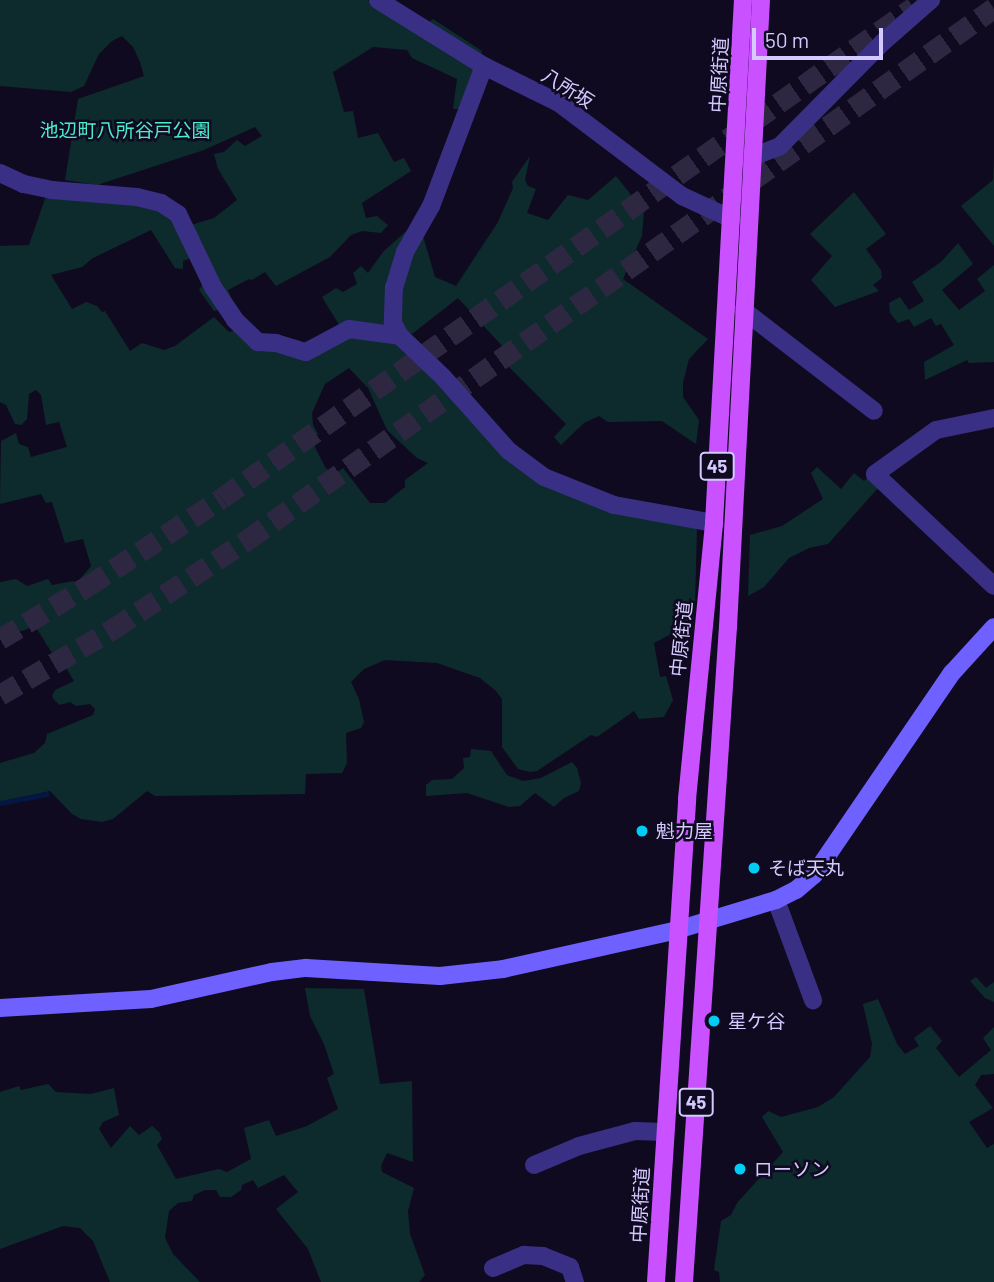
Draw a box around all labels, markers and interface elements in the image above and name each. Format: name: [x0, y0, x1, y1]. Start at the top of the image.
scale bar: [756, 14, 887, 58]
text: 50 m: [765, 27, 809, 52]
street label: 中原街道: [706, 36, 732, 114]
street label: 八所坂: [538, 63, 598, 113]
park label: 池辺町八所谷戸公園: [40, 119, 210, 141]
road number: 45: [700, 452, 734, 480]
street label: 中原街道: [666, 600, 696, 678]
place label: 魁力屋: [656, 820, 713, 842]
marker: 魁力屋: [634, 823, 650, 839]
place label: そば天丸: [768, 857, 844, 879]
marker: そば天丸: [746, 860, 762, 876]
place label: 星ケ谷: [728, 1010, 785, 1032]
marker: 星ケ谷: [706, 1013, 722, 1029]
road number: 45: [678, 1087, 714, 1116]
place label: ローソン: [754, 1158, 830, 1180]
marker: ローソン: [732, 1161, 748, 1177]
street label: 中原街道: [627, 1166, 653, 1244]

